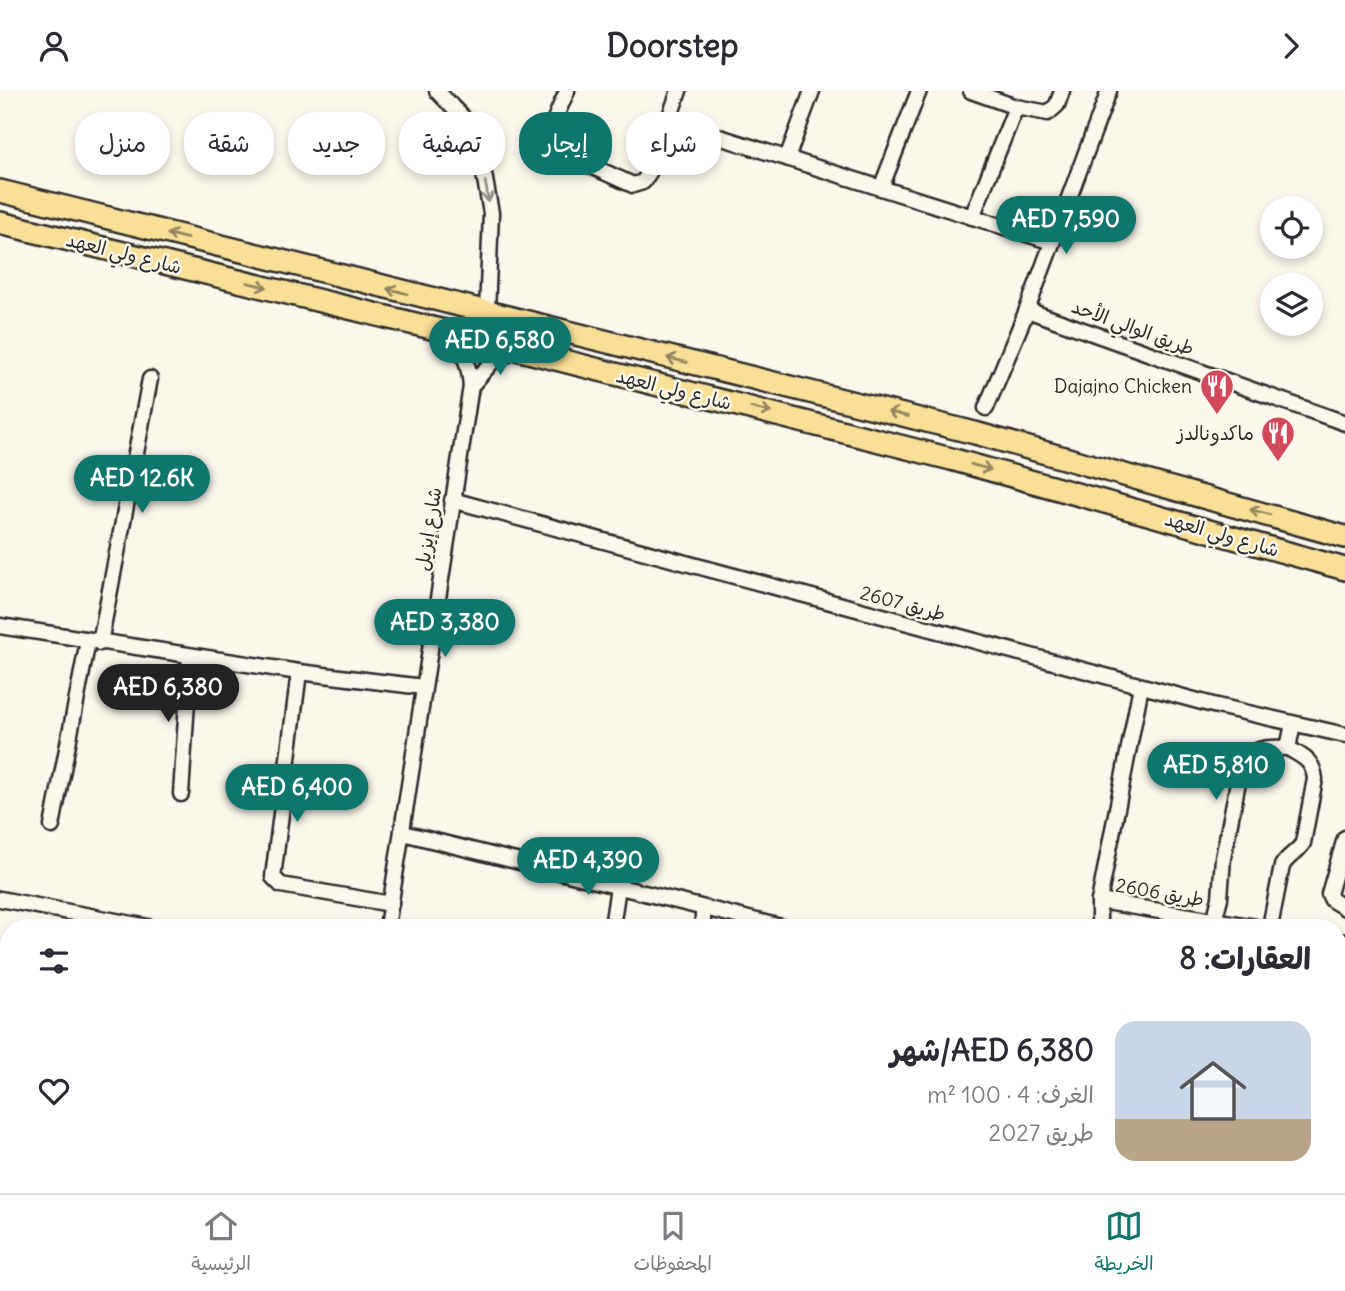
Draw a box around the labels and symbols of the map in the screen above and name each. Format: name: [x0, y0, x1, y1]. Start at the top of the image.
one-way arrow: [481, 180, 494, 203]
pin: AED 7,590: [986, 197, 1146, 256]
street label: شارع ولي العهد: [63, 227, 184, 284]
one-way arrow: [166, 229, 189, 242]
one-way arrow: [245, 279, 268, 292]
one-way arrow: [387, 284, 409, 297]
street label: طريق الوالي الأحد: [1067, 294, 1198, 365]
pin: AED 6,580: [420, 317, 580, 377]
one-way arrow: [666, 353, 689, 366]
street label: شارع ولي العهد: [613, 363, 734, 420]
restaurant icon: Dajajno Chicken: [1198, 367, 1236, 416]
place label: Dajajno Chicken: [1054, 374, 1192, 398]
one-way arrow: [749, 404, 772, 417]
one-way arrow: [887, 407, 910, 420]
restaurant icon: ماكدونالدز: [1259, 414, 1297, 463]
place label: ماكدونالدز: [1175, 421, 1254, 446]
pin: AED 12.6K: [62, 455, 222, 515]
one-way arrow: [969, 461, 992, 474]
street label: شارع إيزيل: [410, 485, 448, 573]
one-way arrow: [1249, 505, 1271, 518]
street label: شارع ولي العهد: [1161, 506, 1282, 567]
street label: طريق 2607: [858, 580, 948, 626]
pin: AED 3,380: [365, 599, 525, 659]
pin: AED 6,380: [88, 665, 248, 724]
pin: AED 5,810: [1136, 743, 1296, 802]
pin: AED 6,400: [217, 765, 377, 824]
pin: AED 4,390: [508, 837, 668, 897]
street label: طريق 2606: [1114, 872, 1206, 912]

